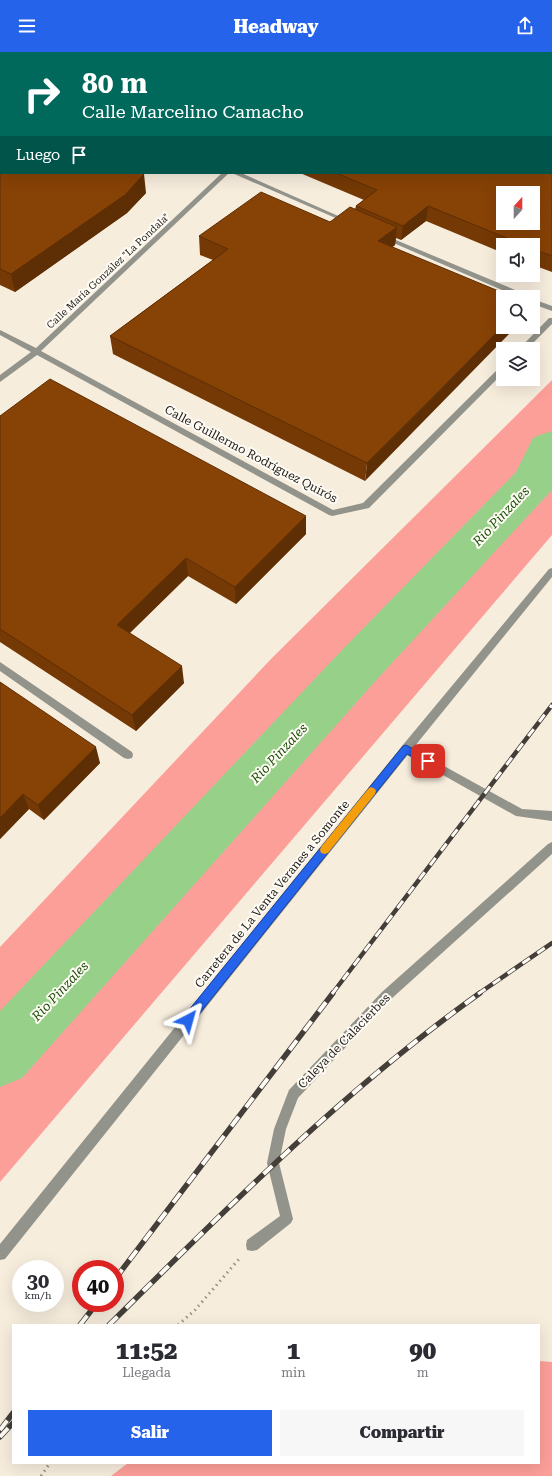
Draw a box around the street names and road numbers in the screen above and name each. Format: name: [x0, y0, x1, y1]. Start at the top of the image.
street label: Calle María González "La Pondala": [44, 211, 172, 331]
street label: Calle Guillermo Rodríguez Quirós: [162, 402, 340, 506]
street label: Carretera de La Venta Veranes a Somonte: [192, 797, 352, 991]
street label: Caleya de Calacierbes: [295, 991, 393, 1091]

